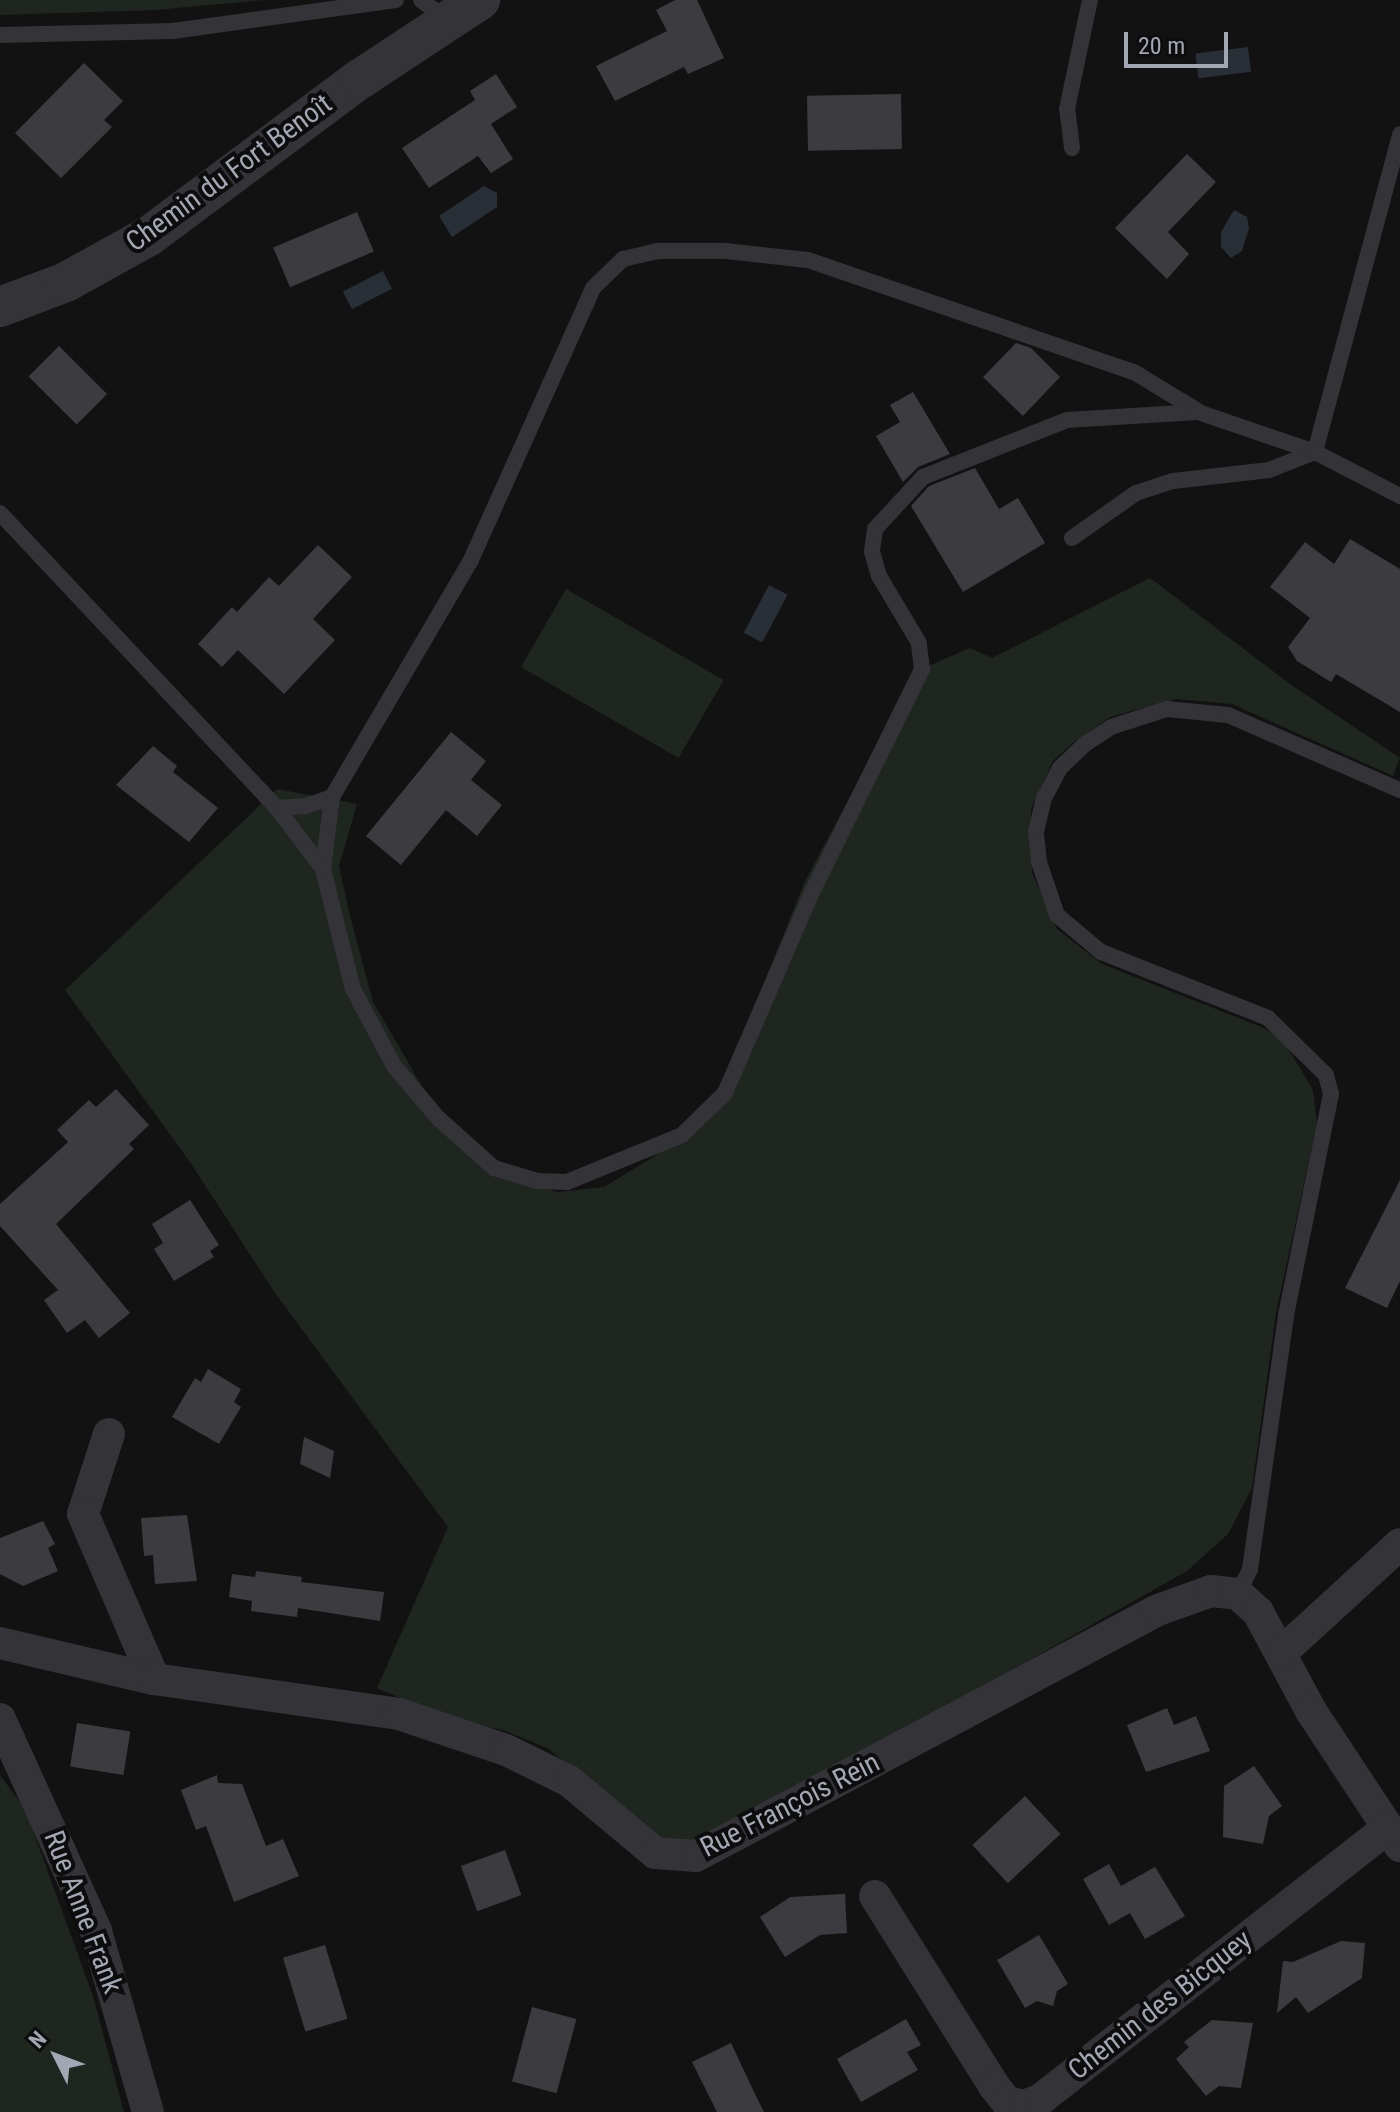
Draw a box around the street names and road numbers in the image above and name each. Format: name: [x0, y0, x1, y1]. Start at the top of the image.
street label: Chemin du Fort Benoît: [120, 87, 338, 259]
street label: Rue François Rein: [695, 1745, 885, 1865]
street label: Rue Anne Frank: [37, 1826, 129, 1998]
street label: Chemin des Bicquey: [1062, 1923, 1258, 2087]

